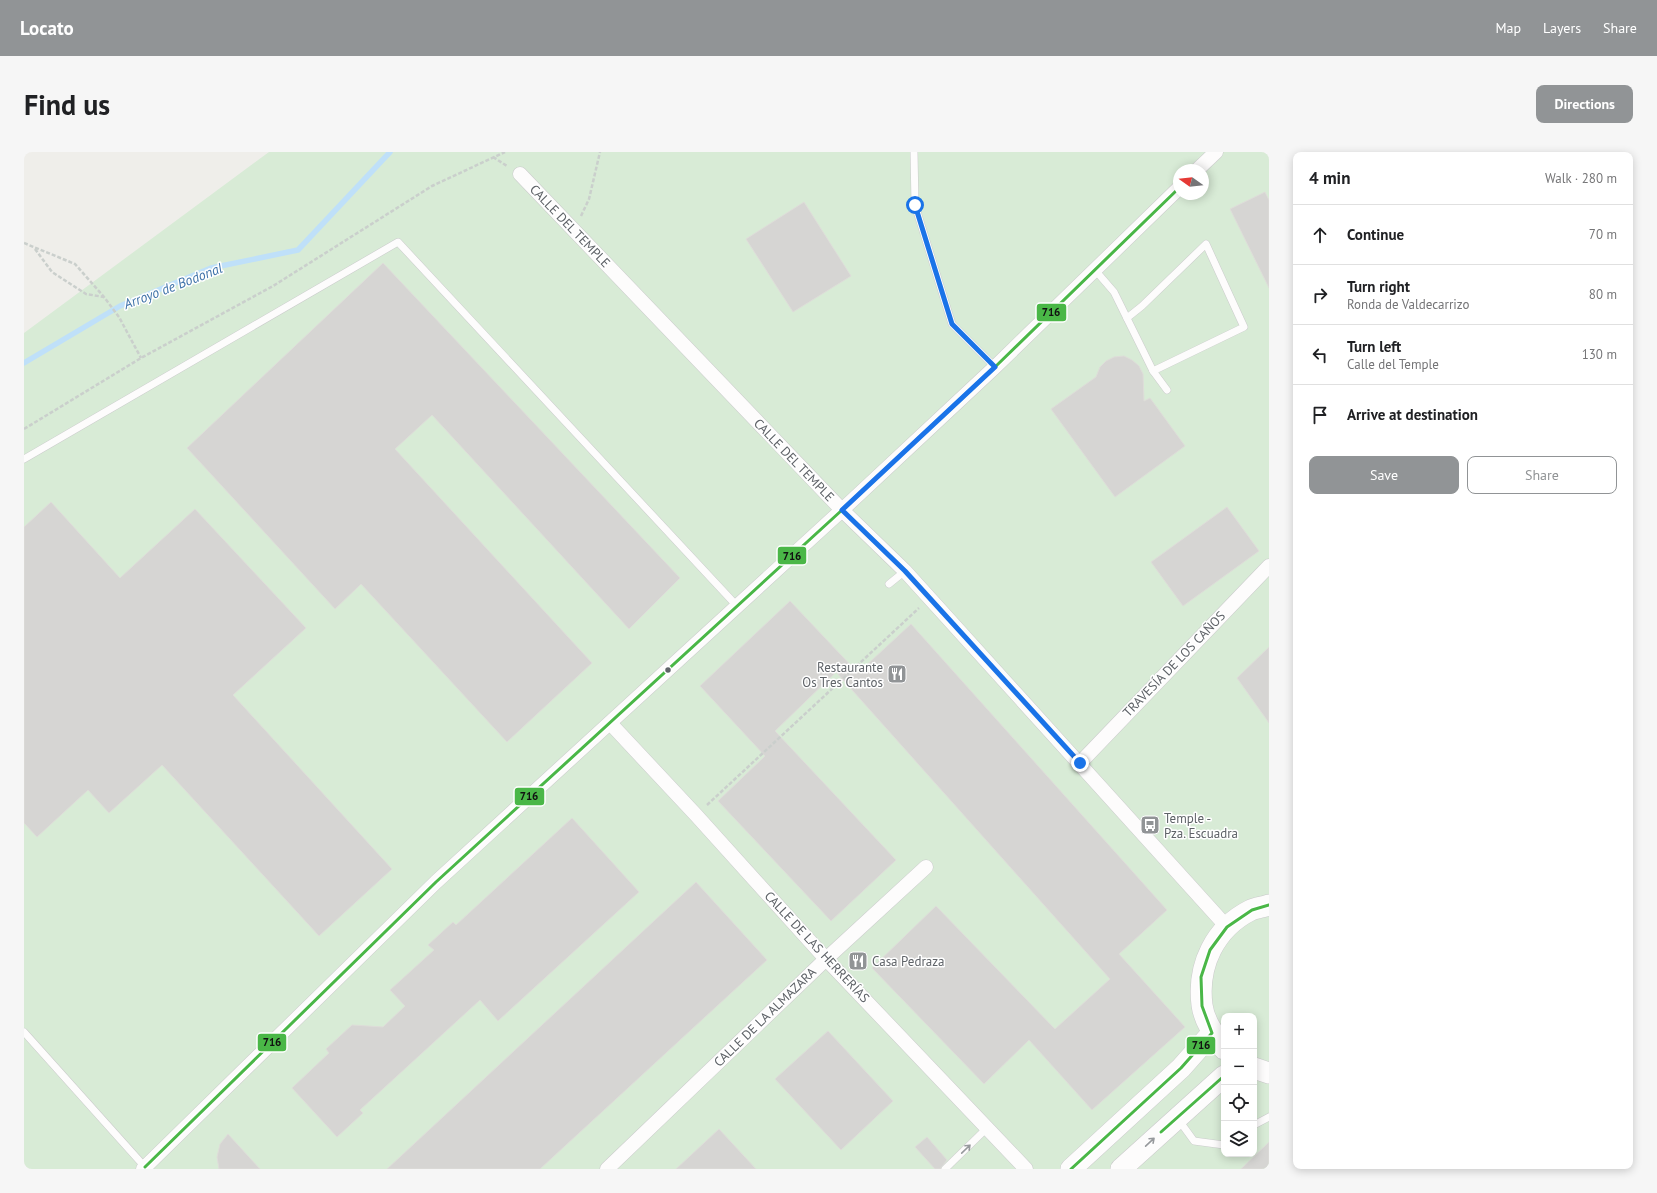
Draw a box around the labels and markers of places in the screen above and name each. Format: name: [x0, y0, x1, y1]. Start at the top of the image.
place label: Restaurante Os Tres Cantos: [802, 659, 883, 691]
restaurant icon: Restaurante Os Tres Cantos: [886, 663, 908, 685]
unlabelled marker: [663, 665, 673, 675]
place label: Temple - Pza. Escuadra: [1164, 810, 1238, 842]
bus stop icon: Temple - Pza. Escuadra: [1139, 814, 1161, 836]
restaurant icon: Casa Pedraza: [847, 950, 869, 972]
place label: Casa Pedraza: [872, 953, 945, 970]

